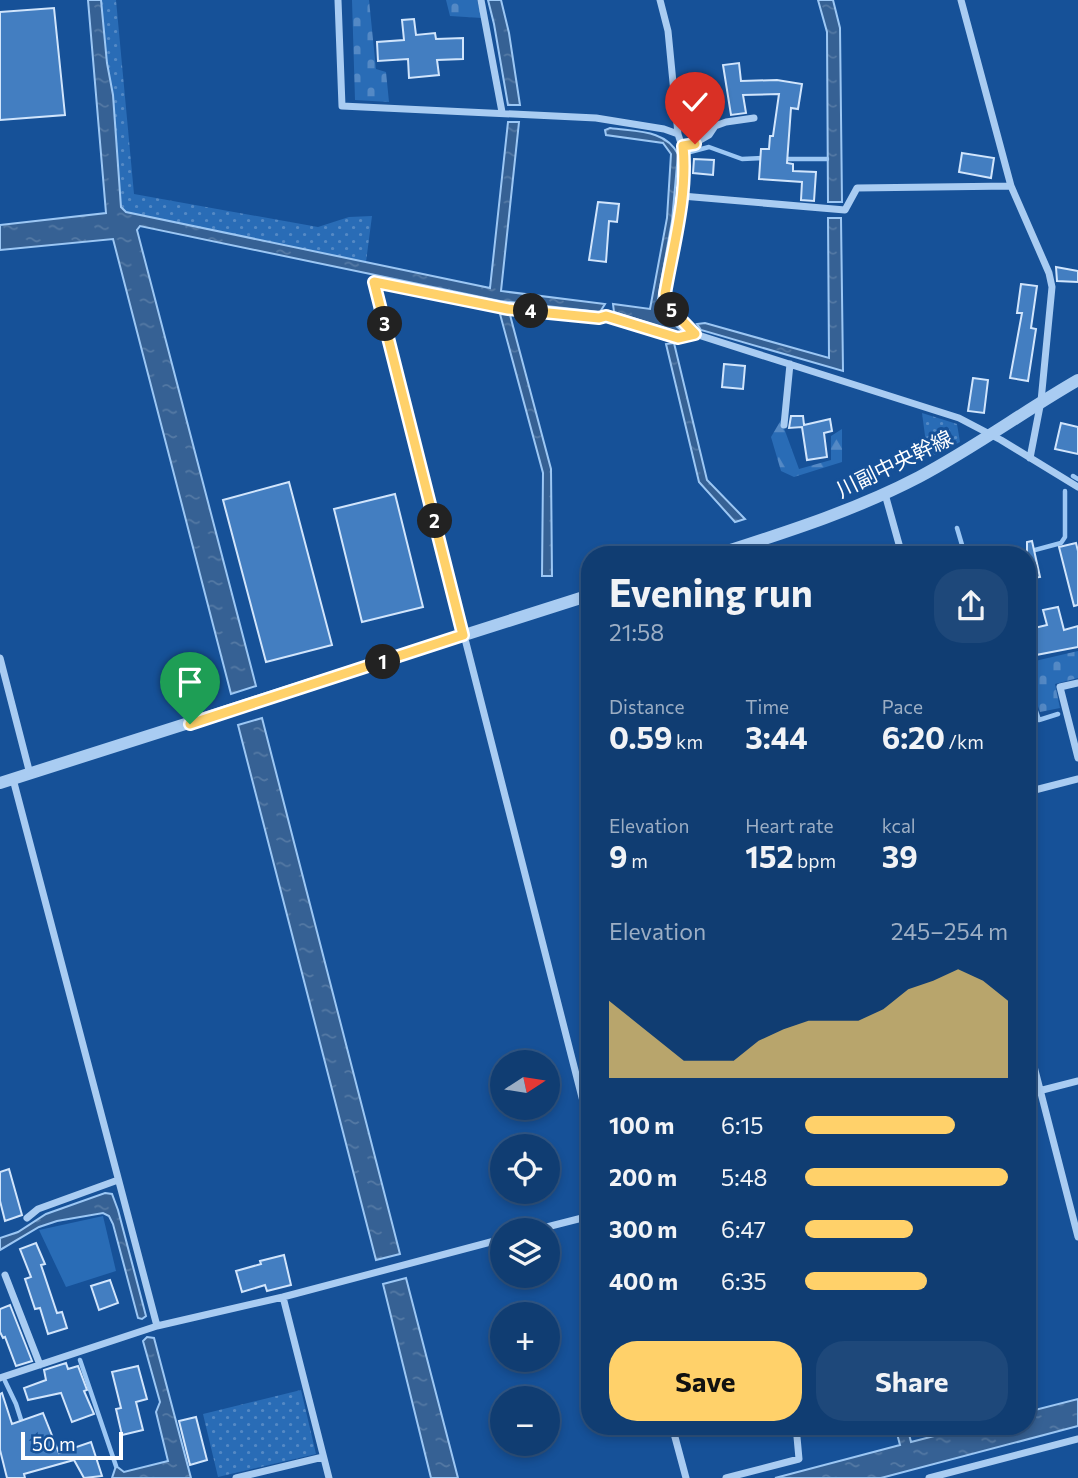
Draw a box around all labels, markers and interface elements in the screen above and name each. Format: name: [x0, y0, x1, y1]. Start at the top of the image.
pin: [665, 72, 725, 144]
icon: check: [676, 83, 714, 121]
pin: 5: [654, 292, 690, 328]
pin: 4: [514, 294, 548, 328]
text: 5: [666, 298, 677, 321]
text: 4: [525, 299, 536, 322]
pin: 3: [368, 306, 402, 342]
text: 3: [379, 312, 390, 335]
street label: 川副中央幹線: [832, 424, 956, 502]
pin: 2: [418, 504, 452, 538]
text: 2: [429, 509, 440, 532]
text: Evening run: [609, 568, 813, 615]
button: share: [934, 569, 1008, 643]
text: 21:58: [609, 618, 664, 646]
pin: 1: [366, 644, 400, 680]
text: 1: [378, 650, 387, 673]
pin: [160, 652, 220, 724]
icon: arrive: [171, 663, 209, 701]
text: Distance: [609, 695, 685, 718]
text: Time: [745, 695, 789, 718]
text: Pace: [882, 695, 923, 718]
text: 0.59: [609, 718, 672, 755]
text: 3:44: [745, 718, 808, 755]
text: 6:20: [882, 718, 945, 755]
text: km: [672, 730, 703, 753]
text: /km: [945, 730, 984, 753]
text: Elevation: [609, 814, 689, 837]
text: Heart rate: [745, 814, 834, 837]
text: kcal: [882, 814, 916, 837]
text: 9: [609, 837, 628, 874]
text: 152: [745, 837, 793, 874]
text: 39: [882, 837, 918, 874]
text: m: [628, 849, 648, 872]
text: bpm: [793, 849, 836, 872]
text: Elevation: [609, 917, 706, 945]
text: 245–254 m: [891, 917, 1008, 945]
north arrow: [490, 1050, 560, 1120]
map controls: [490, 1050, 560, 1456]
text: 100 m: [609, 1111, 674, 1139]
text: 6:15: [721, 1111, 763, 1139]
button: locate: [490, 1134, 560, 1204]
text: 200 m: [609, 1163, 677, 1191]
text: 5:48: [721, 1163, 767, 1191]
text: 300 m: [609, 1215, 677, 1243]
text: 6:47: [721, 1215, 766, 1243]
button: layers: [490, 1218, 560, 1288]
text: 400 m: [609, 1267, 678, 1295]
text: 6:35: [721, 1267, 767, 1295]
button: +: [490, 1302, 560, 1372]
button: Save: [609, 1341, 802, 1421]
button: Share: [816, 1341, 1008, 1421]
button: −: [490, 1386, 560, 1456]
scale bar: [21, 1429, 122, 1461]
text: 50 m: [32, 1432, 76, 1455]

